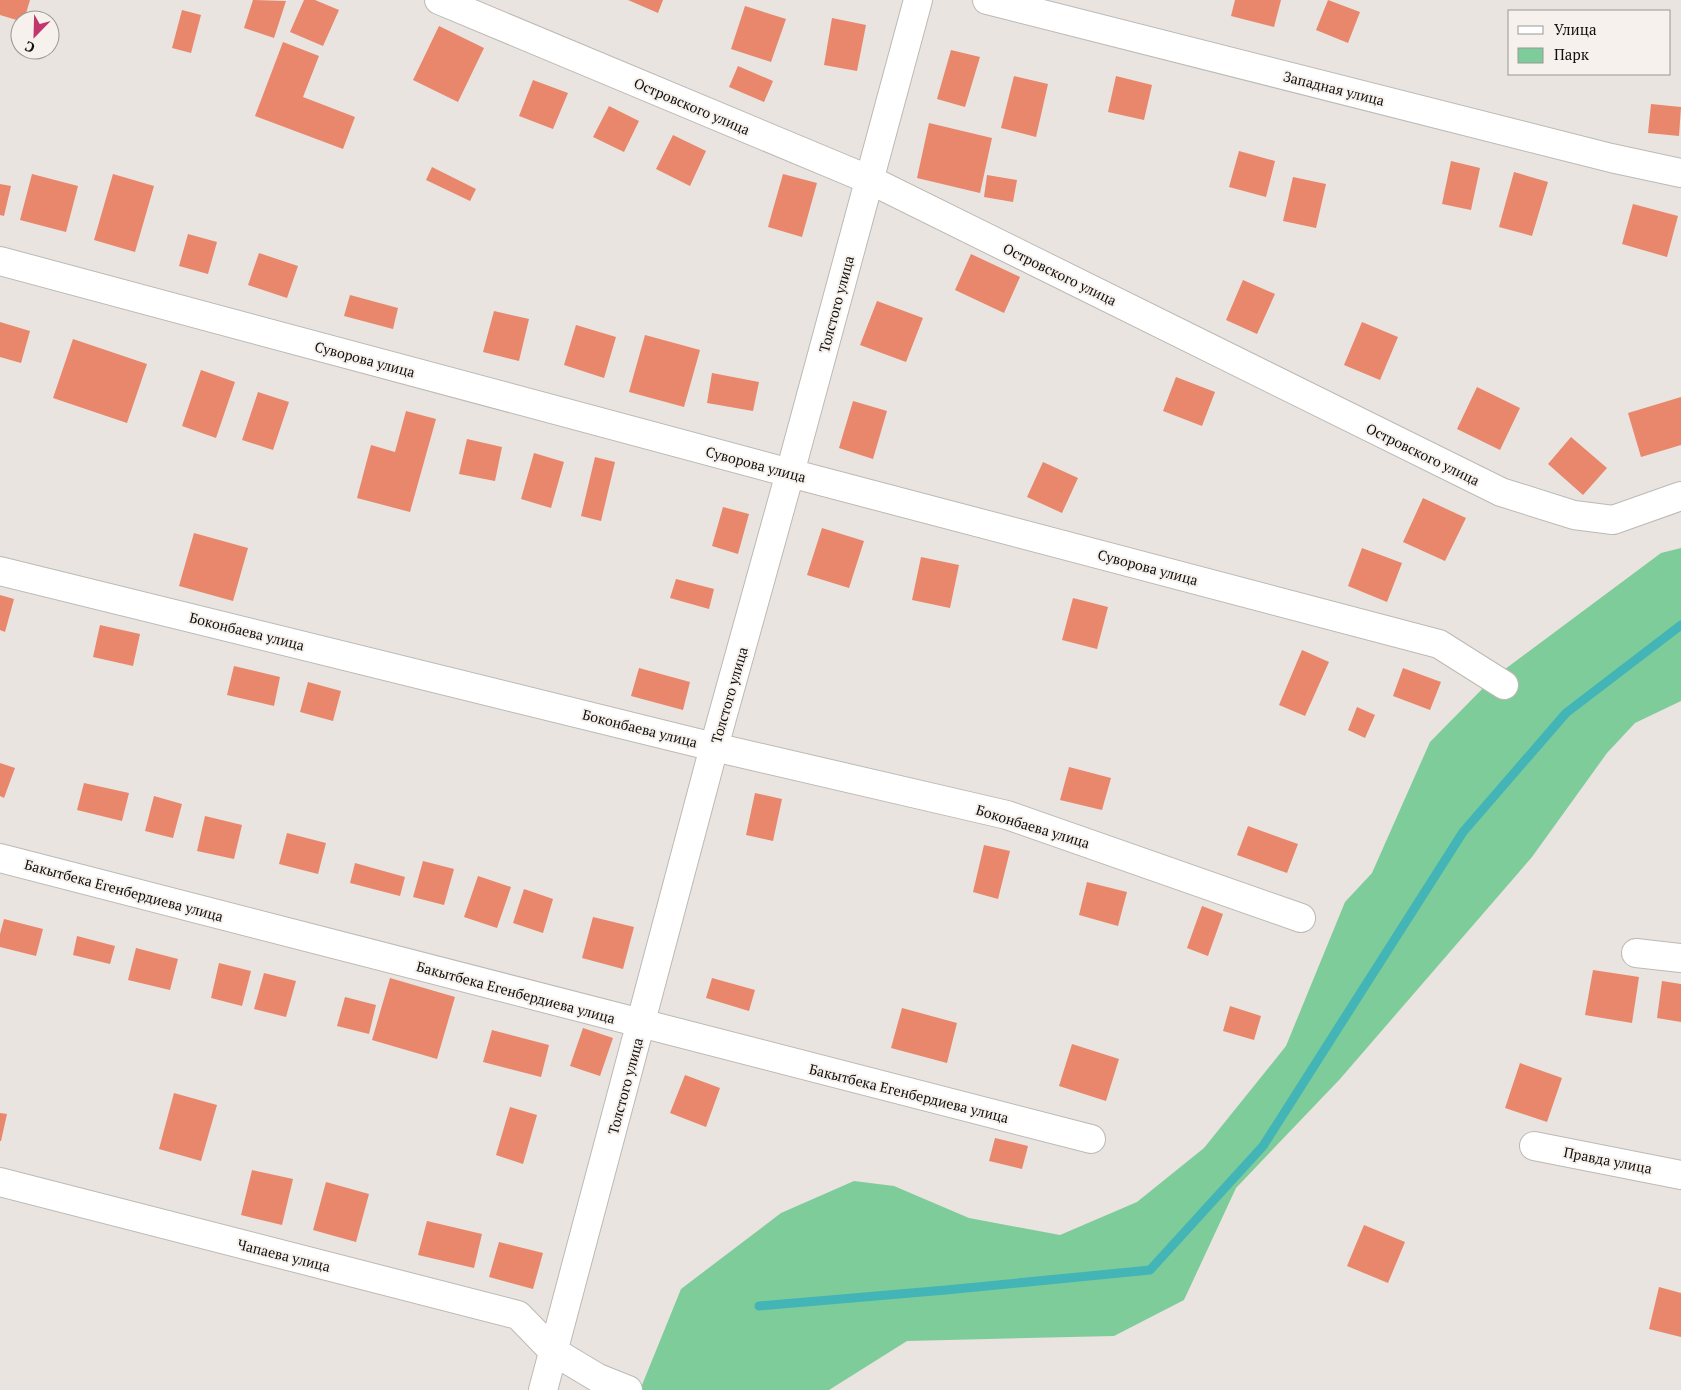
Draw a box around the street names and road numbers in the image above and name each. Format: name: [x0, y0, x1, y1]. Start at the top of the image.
street label: Западная улица: [1281, 66, 1387, 110]
street label: Островского улица: [631, 73, 753, 139]
street label: Островского улица: [1000, 238, 1120, 310]
street label: Толстого улица: [814, 253, 858, 355]
street label: Суворова улица: [313, 337, 417, 381]
street label: Островского улица: [1363, 418, 1483, 490]
street label: Суворова улица: [704, 442, 808, 486]
street label: Суворова улица: [1096, 545, 1200, 589]
street label: Боконбаева улица: [187, 608, 307, 654]
street label: Толстого улица: [706, 645, 752, 745]
street label: Боконбаева улица: [580, 705, 700, 751]
street label: Боконбаева улица: [974, 800, 1092, 852]
street label: Бакытбека Егенбердиева улица: [22, 854, 226, 926]
street label: Бакытбека Егенбердиева улица: [414, 956, 618, 1028]
street label: Толстого улица: [603, 1035, 647, 1137]
street label: Бакытбека Егенбердиева улица: [807, 1059, 1011, 1127]
street label: Правда улица: [1562, 1142, 1654, 1178]
street label: Чапаева улица: [236, 1234, 332, 1276]

